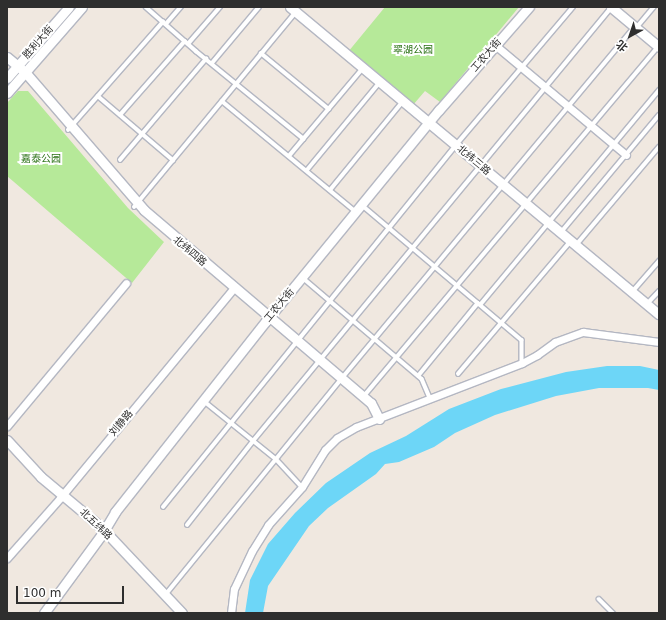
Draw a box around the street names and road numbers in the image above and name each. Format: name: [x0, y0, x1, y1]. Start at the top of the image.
street label: 胜利大街: [20, 23, 56, 61]
street label: 工农大街: [468, 36, 504, 74]
street label: 北纬三路: [455, 143, 493, 177]
street label: 北纬四路: [171, 234, 209, 268]
street label: 工农大街: [262, 286, 296, 324]
street label: 刘静路: [107, 408, 135, 438]
street label: 北五纬路: [77, 506, 115, 542]

